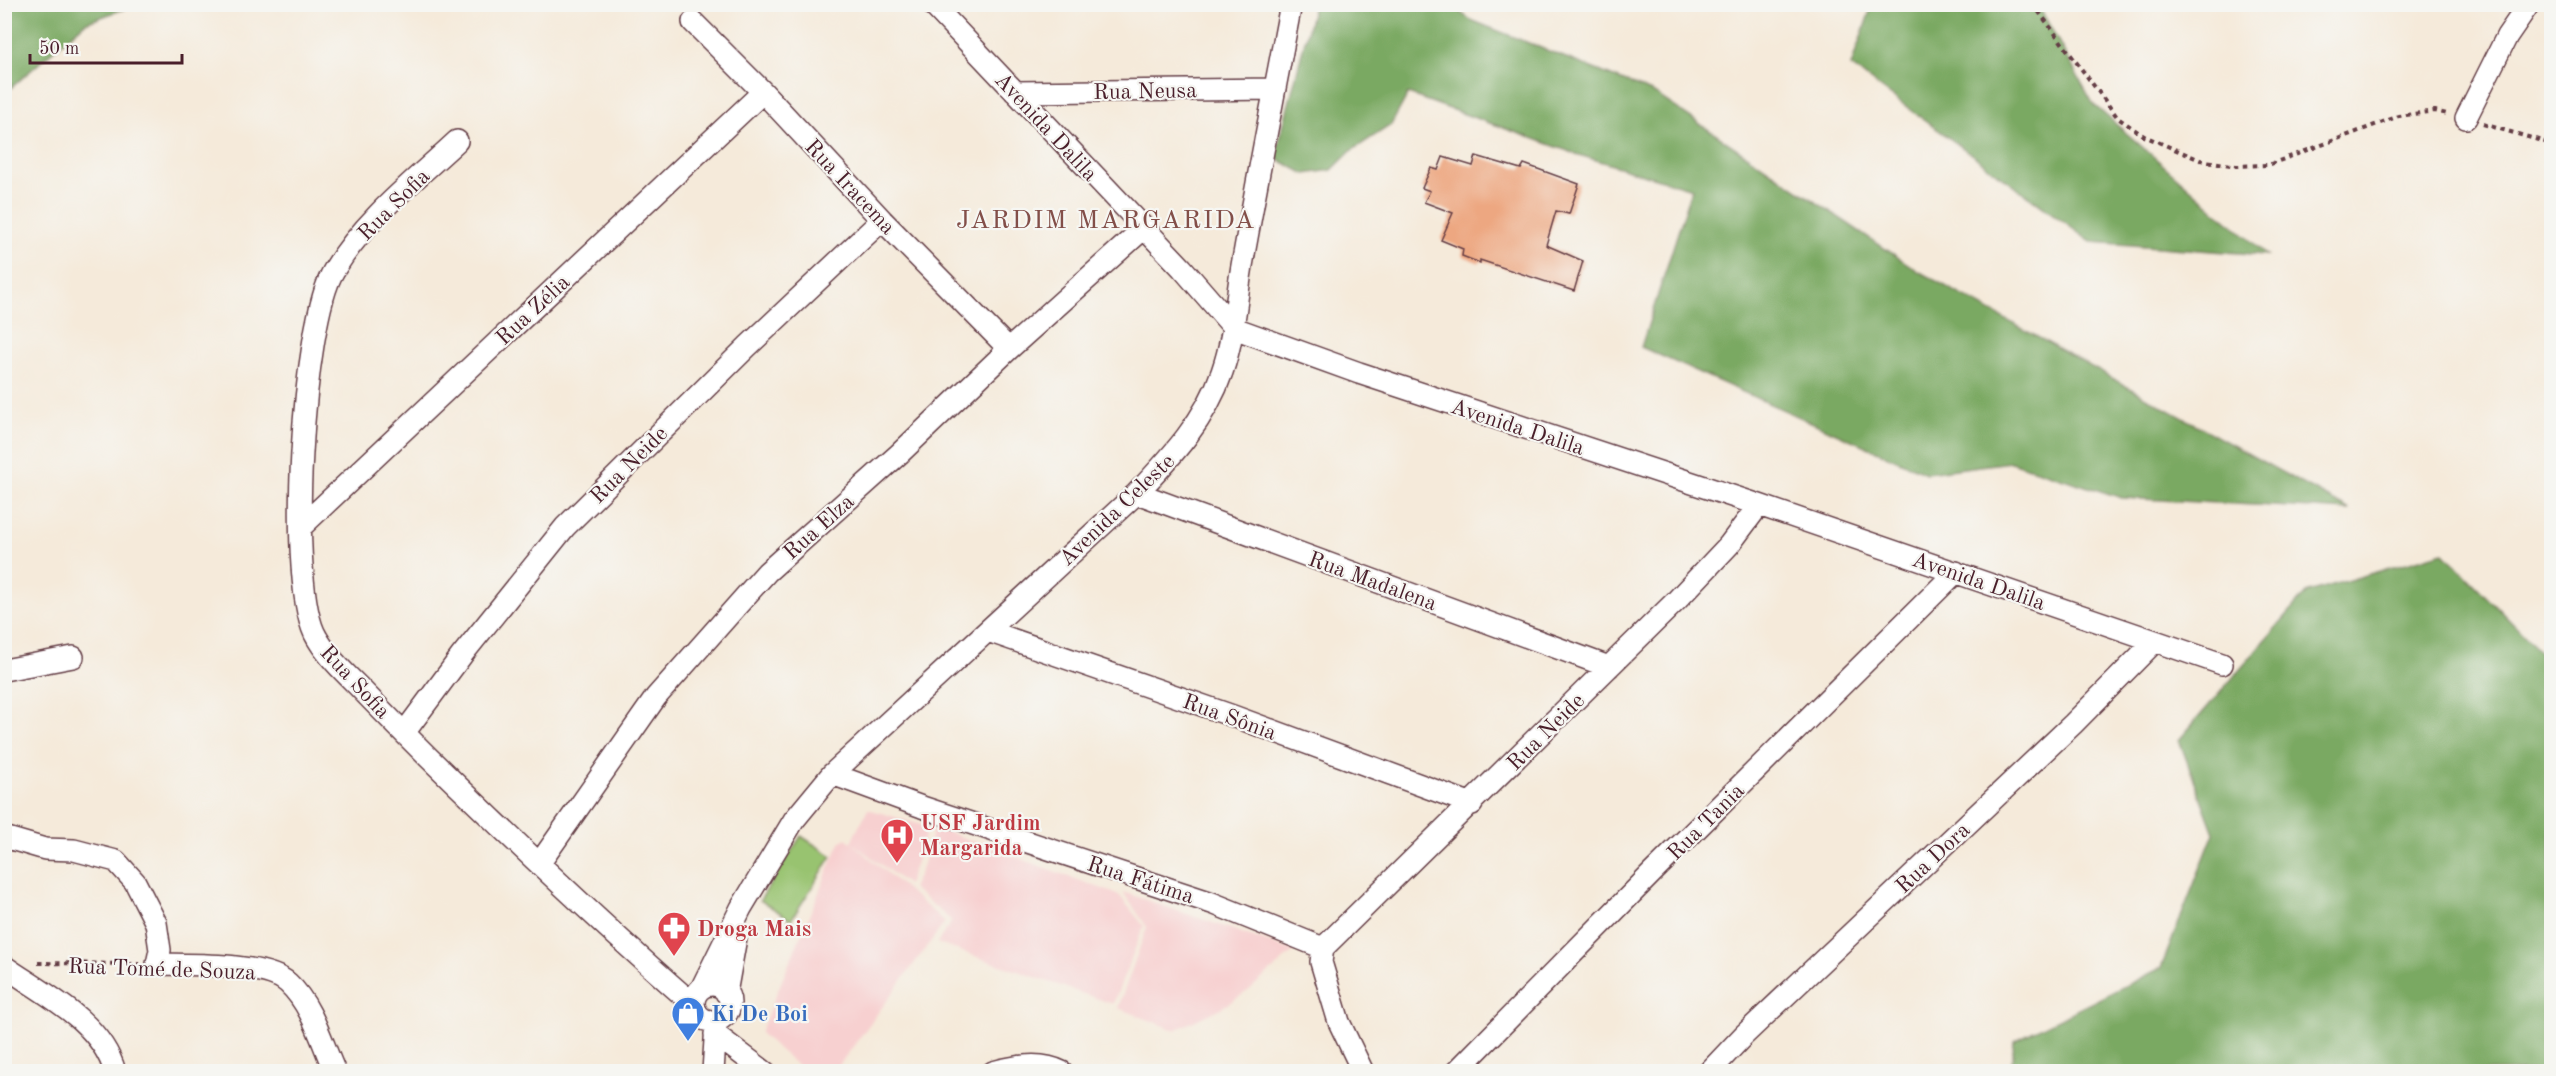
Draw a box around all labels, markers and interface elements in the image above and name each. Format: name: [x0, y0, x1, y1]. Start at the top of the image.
scale bar: [30, 27, 182, 65]
text: 50 m: [39, 40, 79, 58]
street label: Avenida Dalila: [990, 69, 1101, 186]
street label: Rua Neusa: [1093, 80, 1197, 104]
street label: Rua Iracema: [800, 136, 899, 239]
street label: Rua Sofia: [354, 165, 435, 246]
district label: JARDIM MARGARIDA: [956, 208, 1256, 234]
street label: Rua Zélia: [492, 271, 575, 350]
street label: Avenida Dalila: [1448, 396, 1587, 460]
street label: Rua Neide: [587, 423, 672, 508]
street label: Avenida Celeste: [1056, 450, 1179, 571]
street label: Rua Elza: [780, 490, 859, 565]
street label: Rua Madalena: [1305, 548, 1440, 615]
street label: Avenida Dalila: [1909, 549, 2048, 615]
street label: Rua Sofia: [315, 641, 394, 723]
street label: Rua Neide: [1504, 690, 1589, 775]
street label: Rua Sônia: [1180, 691, 1279, 745]
street label: Rua Tania: [1664, 780, 1749, 865]
place label: USF Jardim Margarida: [920, 813, 1041, 860]
hospital icon: USF Jardim Margarida: [879, 817, 915, 864]
street label: Rua Dora: [1892, 819, 1975, 898]
street label: Rua Fátima: [1084, 853, 1197, 909]
pharmacy icon: Droga Mais: [656, 910, 692, 957]
place label: Droga Mais: [697, 919, 811, 941]
street label: Rua Tomé de Souza: [68, 956, 256, 984]
shop icon: Ki De Boi: [670, 995, 706, 1042]
place label: Ki De Boi: [711, 1004, 808, 1026]

